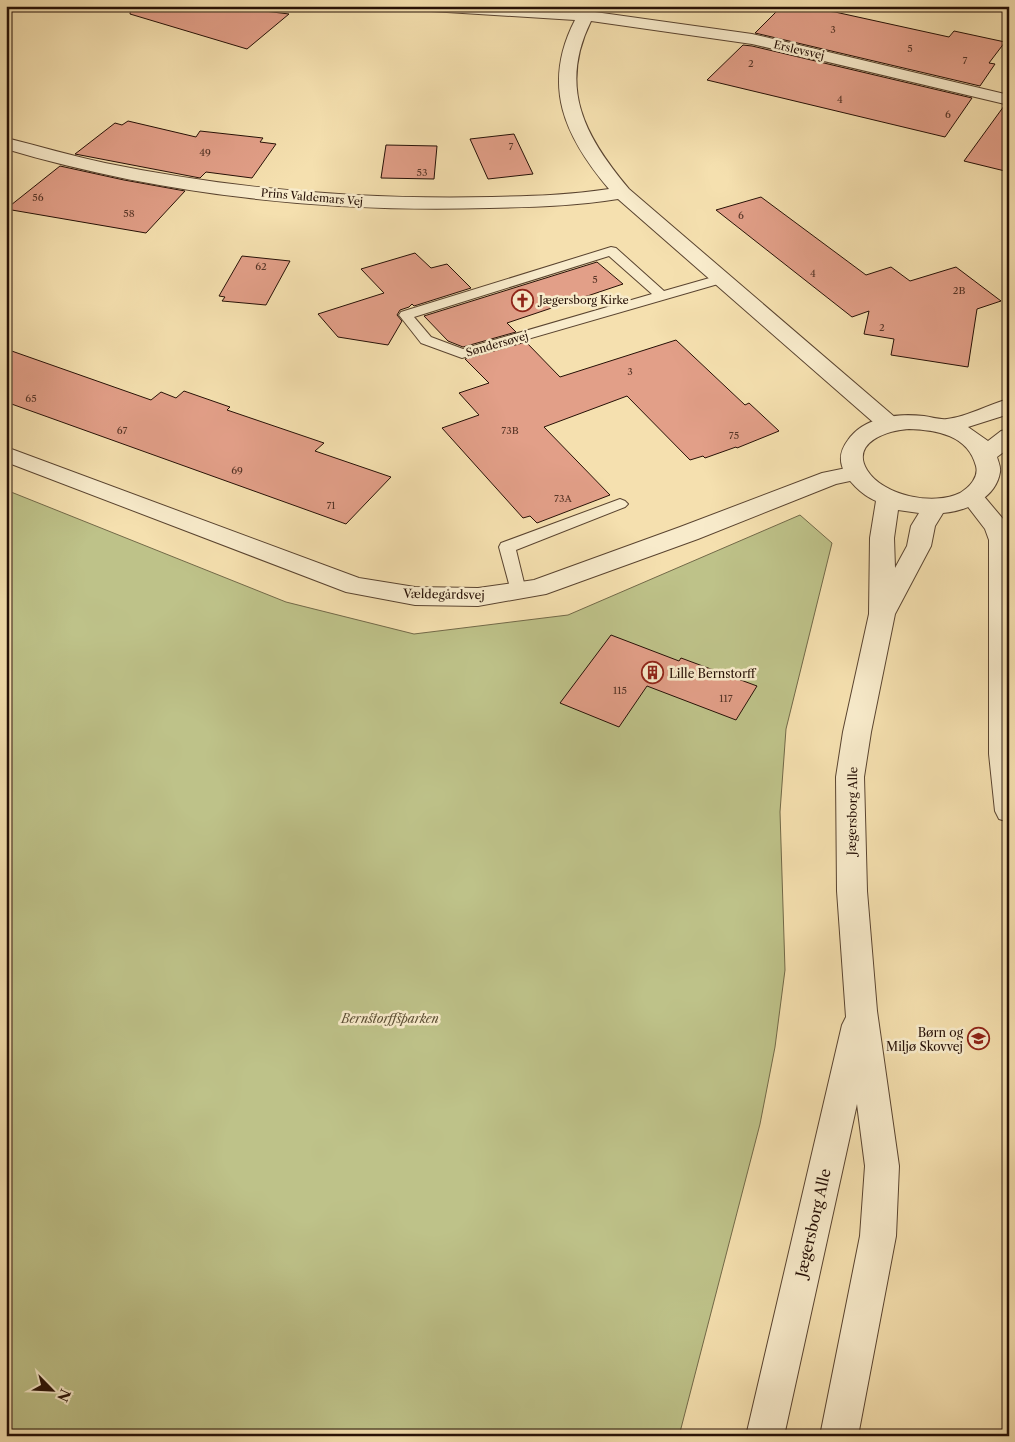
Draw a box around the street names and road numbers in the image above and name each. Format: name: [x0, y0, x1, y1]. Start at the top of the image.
street label: Erslevsvej: [772, 37, 826, 63]
street label: Prins Valdemars Vej: [260, 186, 364, 208]
street label: Søndersøvej: [464, 328, 530, 360]
street label: Vældegårdsvej: [402, 586, 485, 602]
street label: Jægersborg Alle: [844, 766, 860, 858]
street label: Jægersborg Alle: [791, 1167, 835, 1281]

